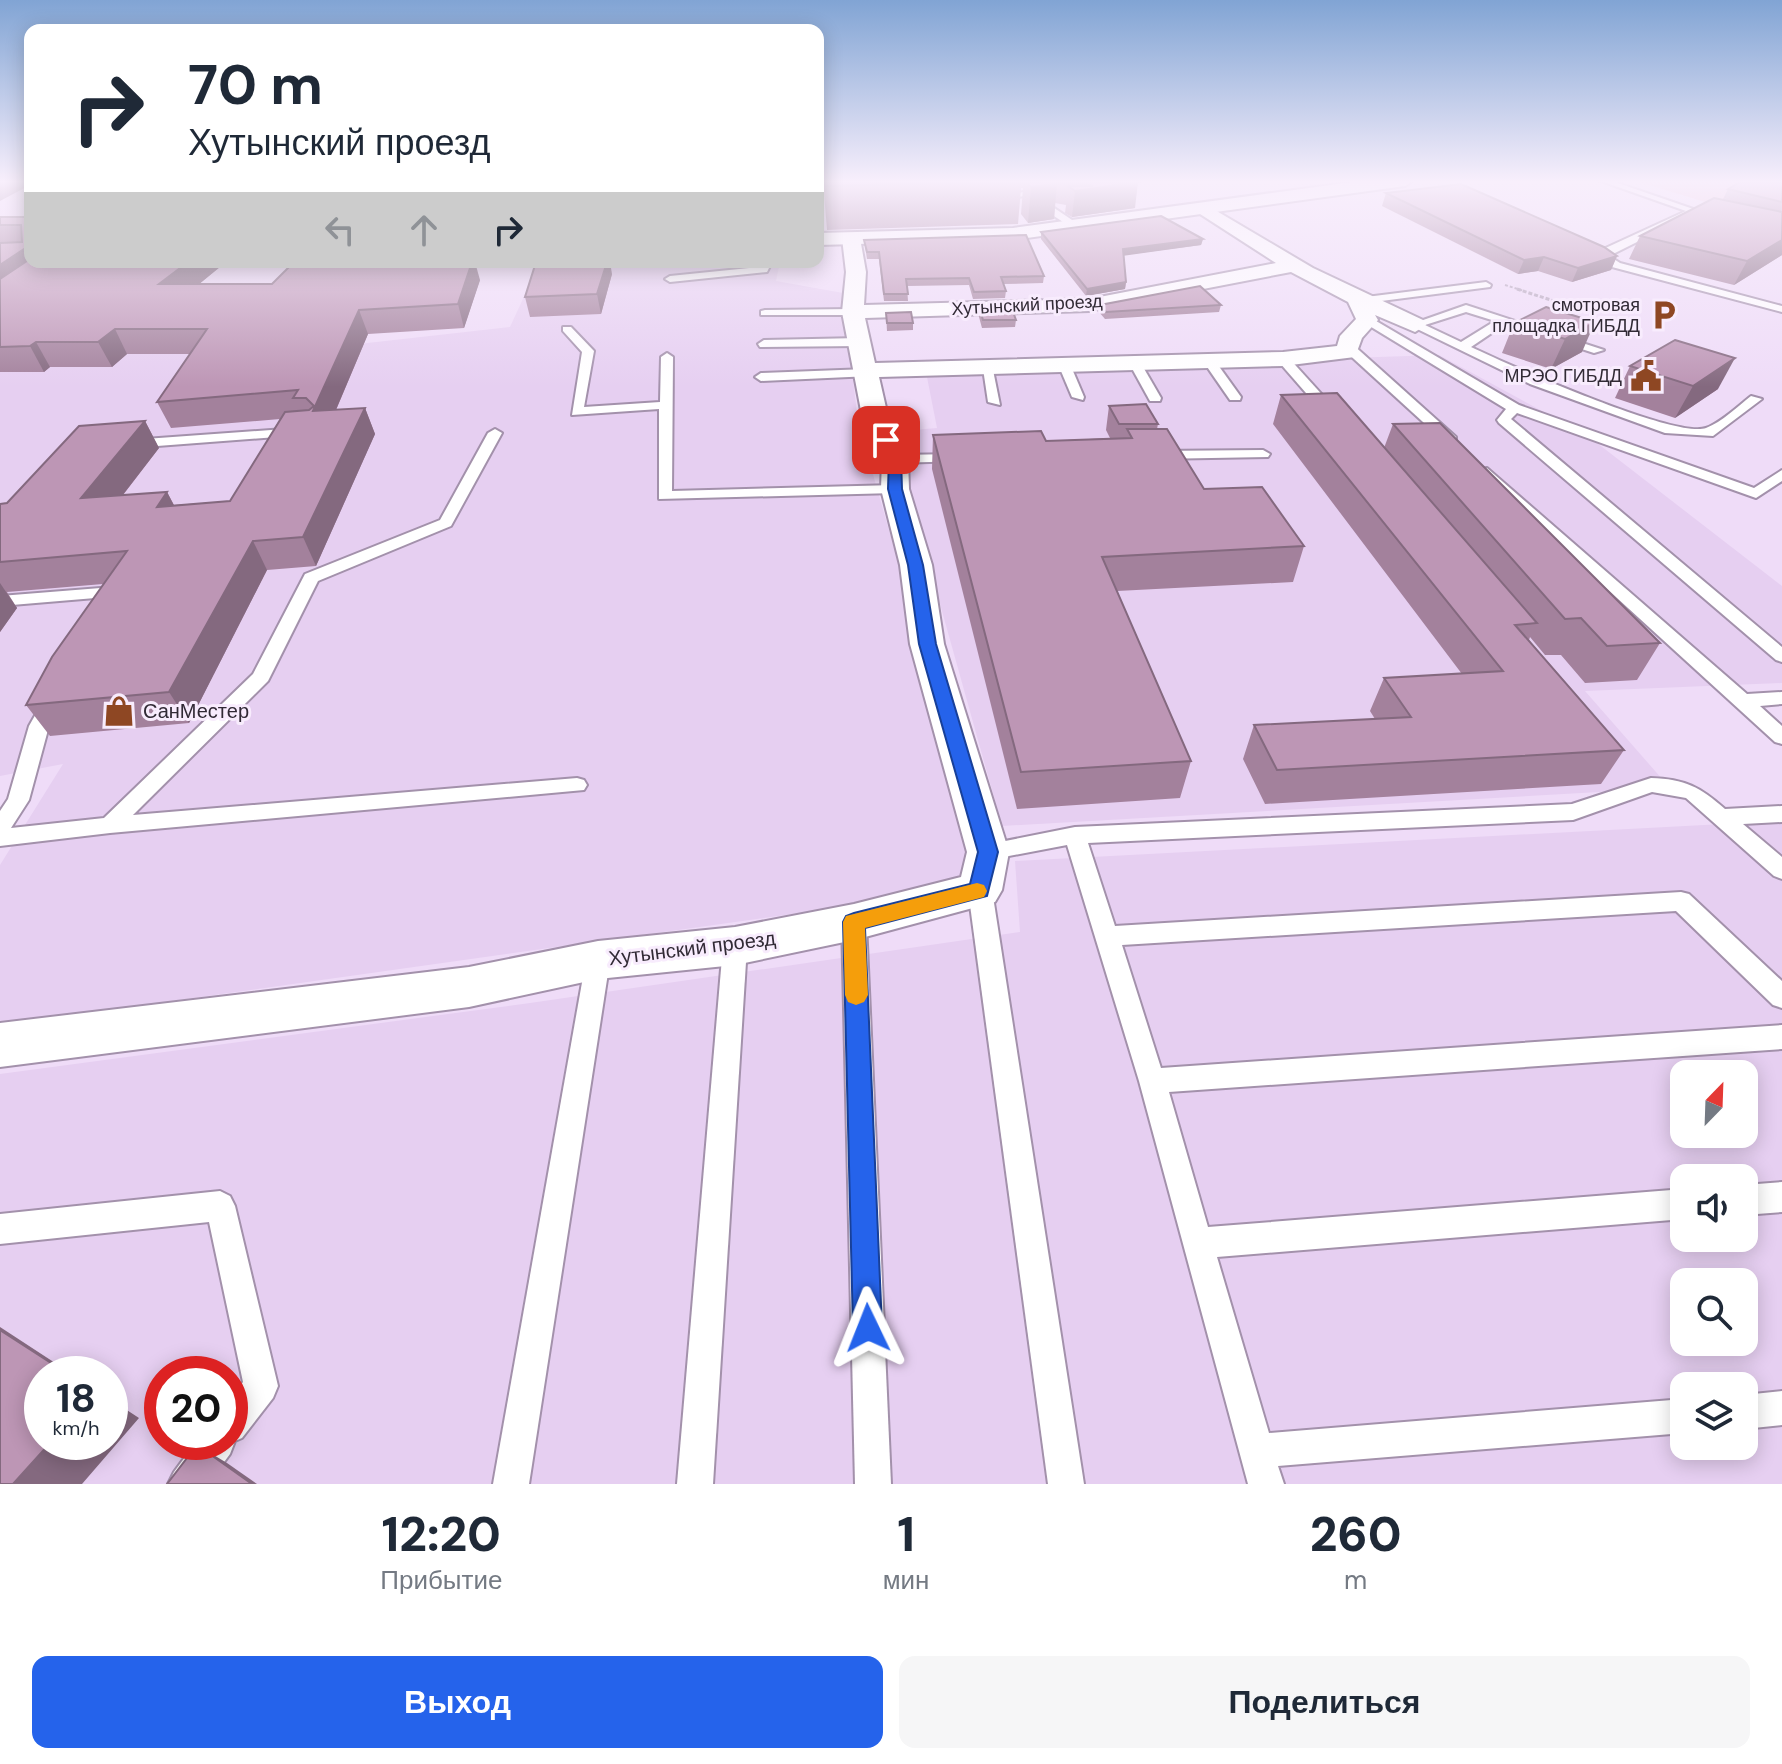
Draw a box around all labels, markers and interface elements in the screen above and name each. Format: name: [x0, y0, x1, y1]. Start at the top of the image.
text: 70 m: [188, 48, 323, 121]
icon: right: [56, 56, 160, 160]
text: Хутынский проезд: [188, 119, 491, 166]
icon: left: [318, 208, 362, 252]
icon: ahead: [402, 208, 446, 252]
icon: right: [486, 208, 530, 252]
street label: Хутынский проезд: [951, 289, 1104, 321]
place label: смотровая площадка ГИБДД: [1492, 293, 1640, 338]
parking icon: смотровая площадка ГИБДД: [1647, 298, 1681, 332]
public building icon: МРЭО ГИБДД: [1629, 359, 1663, 393]
place label: МРЭО ГИБДД: [1504, 364, 1622, 388]
pin: [852, 406, 920, 474]
icon: arrive: [864, 418, 908, 462]
shop icon: СанМестер: [102, 694, 136, 728]
place label: СанМестер: [143, 698, 249, 724]
street label: Хутынский проезд: [607, 925, 777, 971]
north arrow: [1670, 1060, 1758, 1148]
map controls: [1670, 1060, 1758, 1460]
button: sound: [1670, 1164, 1758, 1252]
button: search: [1670, 1268, 1758, 1356]
position arrow: [826, 1286, 910, 1370]
speed limit sign: 20: [144, 1356, 248, 1460]
text: 18: [56, 1372, 96, 1424]
button: layers: [1670, 1372, 1758, 1460]
text: km/h: [52, 1415, 100, 1441]
text: 12:20: [382, 1503, 501, 1566]
text: 1: [897, 1503, 915, 1566]
text: 260: [1310, 1503, 1402, 1566]
text: Прибытие: [380, 1563, 502, 1597]
text: мин: [883, 1563, 929, 1597]
text: m: [1344, 1563, 1367, 1597]
button: Выход: [32, 1656, 883, 1748]
button: Поделиться: [899, 1656, 1750, 1748]

